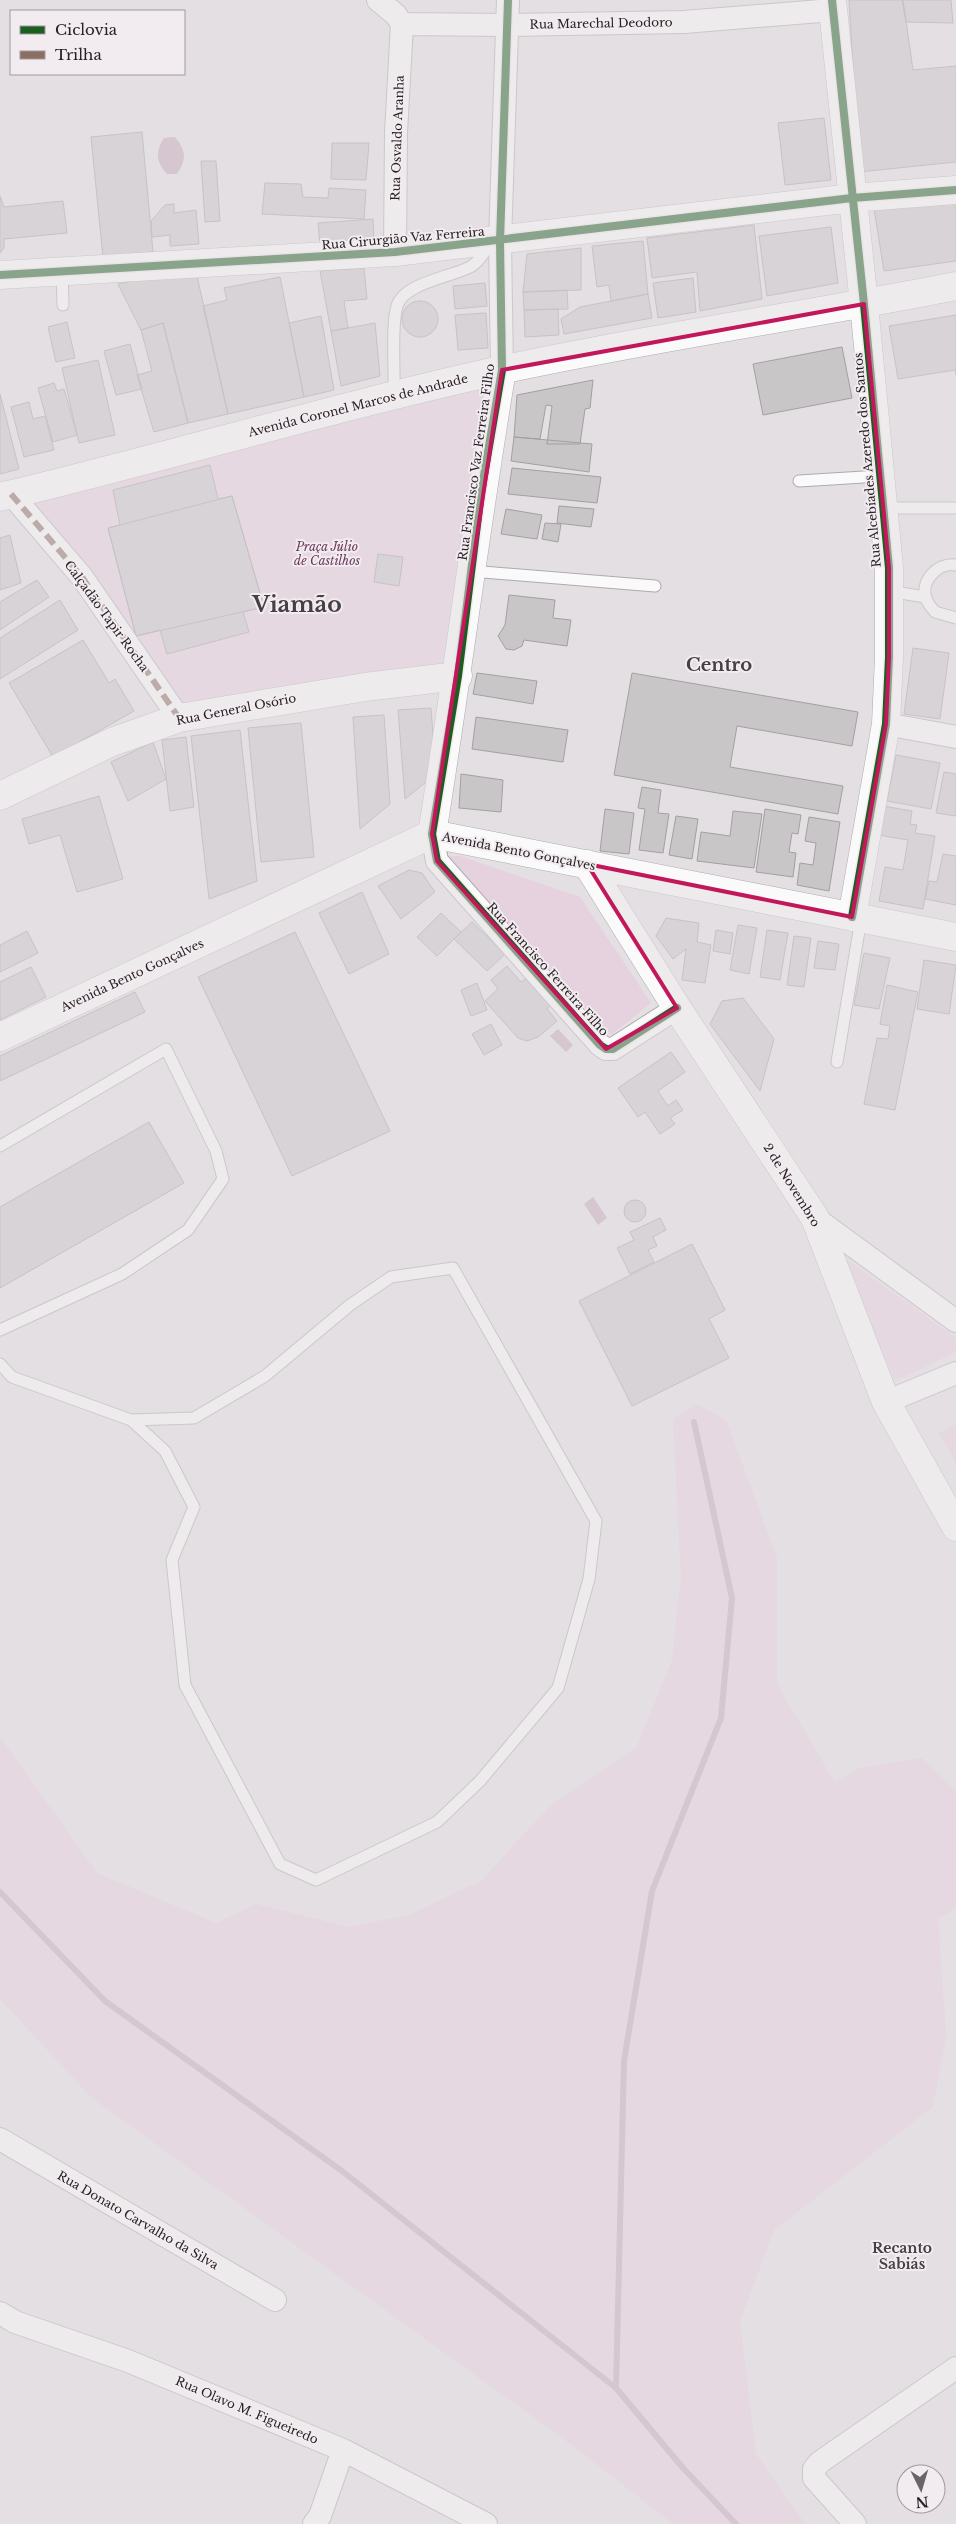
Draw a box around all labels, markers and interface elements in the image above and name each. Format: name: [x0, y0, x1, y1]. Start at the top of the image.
legend: [10, 10, 185, 75]
street label: Rua Marechal Deodoro: [529, 14, 673, 32]
text: Ciclovia: [55, 20, 118, 39]
text: Trilha: [55, 45, 102, 64]
street label: Rua Osvaldo Aranha: [387, 75, 407, 201]
street label: Rua Cirurgião Vaz Ferreira: [321, 223, 485, 253]
street label: Rua Alcebíades Azeredo dos Santos: [850, 352, 884, 568]
street label: Rua Francisco Vaz Ferreira Filho: [455, 362, 497, 561]
street label: Avenida Coronel Marcos de Andrade: [246, 370, 469, 440]
park label: Praça Júlio de Castilhos: [294, 539, 360, 568]
street label: Calçadão Tapir Rocha: [62, 558, 153, 675]
district label: Viamão: [251, 591, 342, 618]
district label: Centro: [686, 654, 752, 676]
street label: Rua General Osório: [175, 690, 297, 728]
street label: Avenida Bento Gonçalves: [440, 829, 597, 873]
street label: Rua Francisco Ferreira Filho: [484, 899, 612, 1039]
street label: Avenida Bento Gonçalves: [57, 935, 206, 1015]
street label: 2 de Novembro: [760, 1141, 824, 1230]
street label: Rua Donato Carvalho da Silva: [55, 2168, 222, 2273]
district label: Recanto Sabiás: [872, 2239, 932, 2273]
street label: Rua Olavo M. Figueiredo: [173, 2373, 321, 2447]
north arrow: [896, 2464, 946, 2514]
text: N: [915, 2492, 929, 2511]

